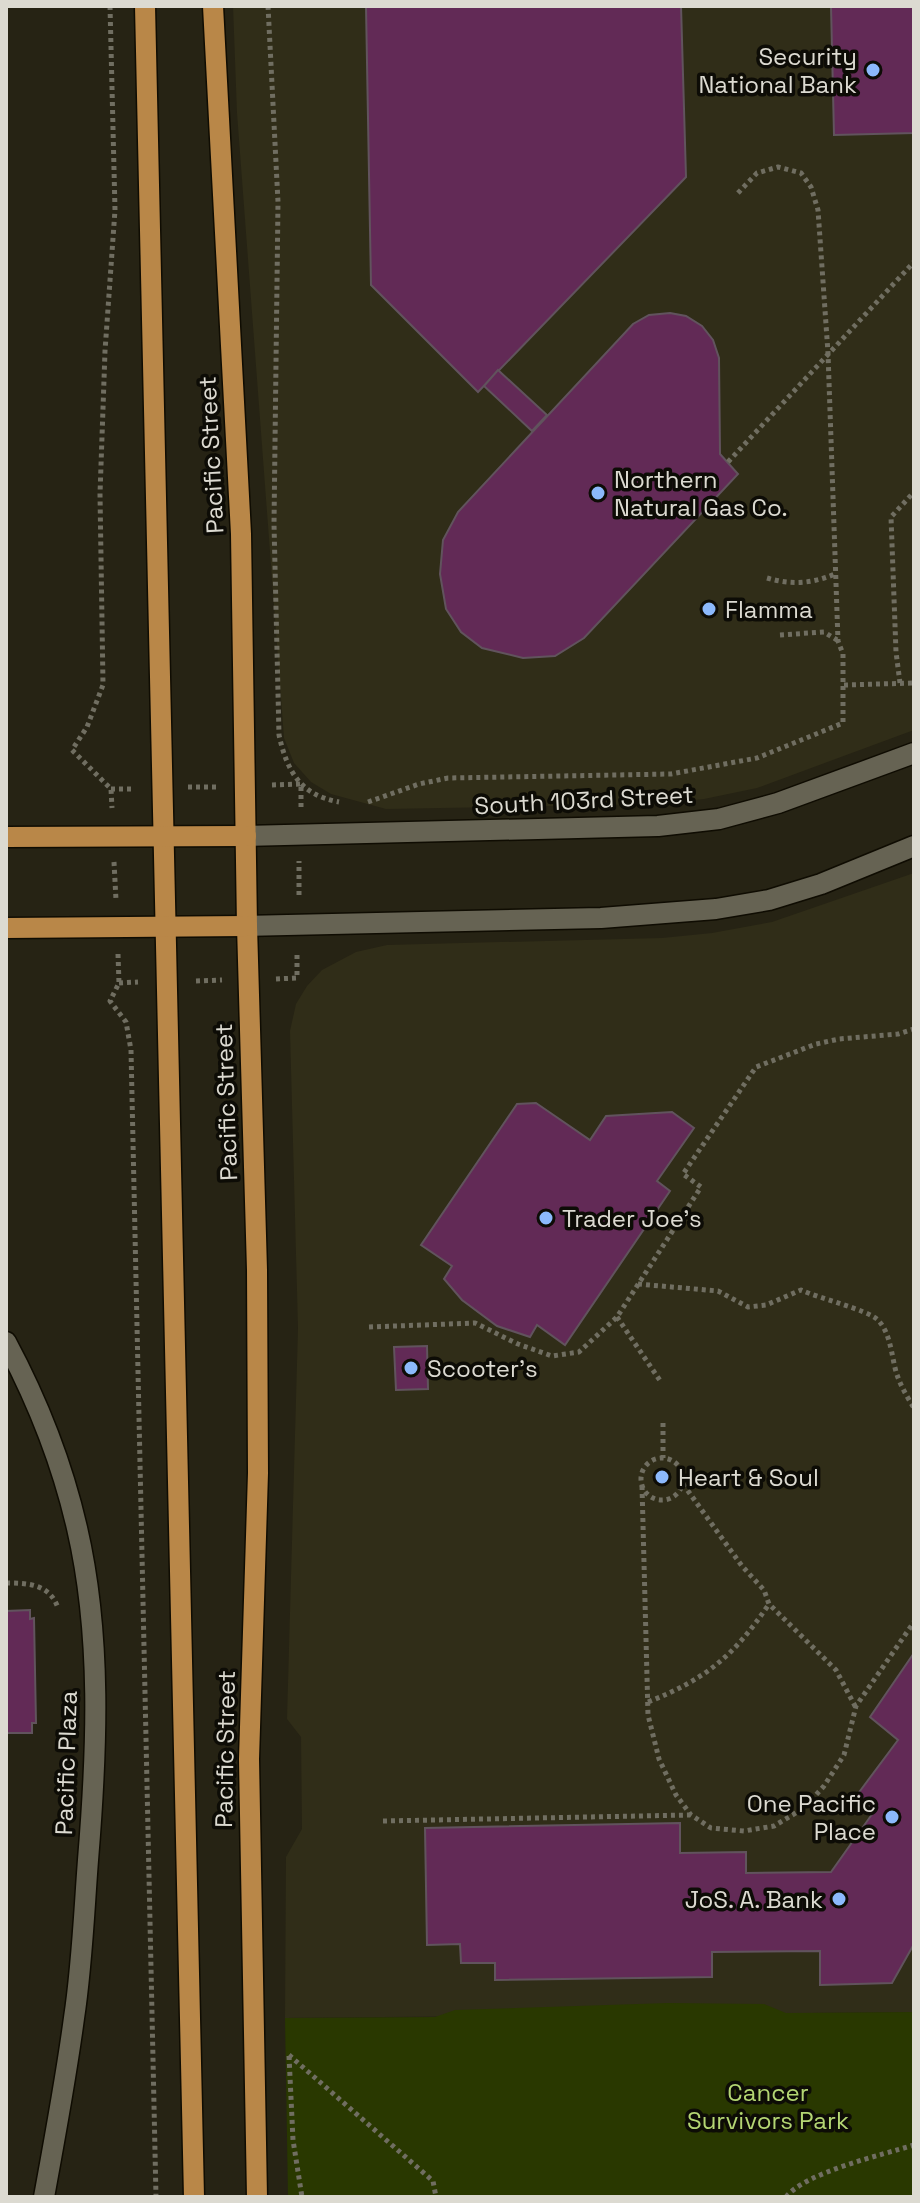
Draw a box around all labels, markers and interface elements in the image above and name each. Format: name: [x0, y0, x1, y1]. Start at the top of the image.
place label: Security National Bank: [698, 41, 857, 100]
marker: Security National Bank: [864, 61, 882, 79]
street label: Pacific Street: [191, 375, 231, 535]
place label: Northern Natural Gas Co.: [614, 464, 788, 523]
marker: Northern Natural Gas Co.: [589, 484, 607, 502]
place label: Flamma: [725, 594, 813, 625]
marker: Flamma: [700, 600, 718, 618]
street label: South 103rd Street: [474, 779, 694, 821]
street label: Pacific Street: [208, 1023, 244, 1181]
place label: Trader Joe's: [562, 1203, 702, 1234]
marker: Trader Joe's: [537, 1209, 555, 1227]
place label: Scooter's: [427, 1353, 538, 1384]
marker: Scooter's: [402, 1359, 420, 1377]
place label: Heart & Soul: [678, 1462, 819, 1493]
marker: Heart & Soul: [653, 1468, 671, 1486]
street label: Pacific Street: [208, 1670, 242, 1828]
street label: Pacific Plaza: [48, 1690, 84, 1836]
place label: One Pacific Place: [747, 1788, 876, 1847]
marker: One Pacific Place: [883, 1808, 901, 1826]
place label: JoS. A. Bank: [685, 1884, 823, 1915]
marker: JoS. A. Bank: [830, 1890, 848, 1908]
park label: Cancer Survivors Park: [687, 2077, 849, 2136]

